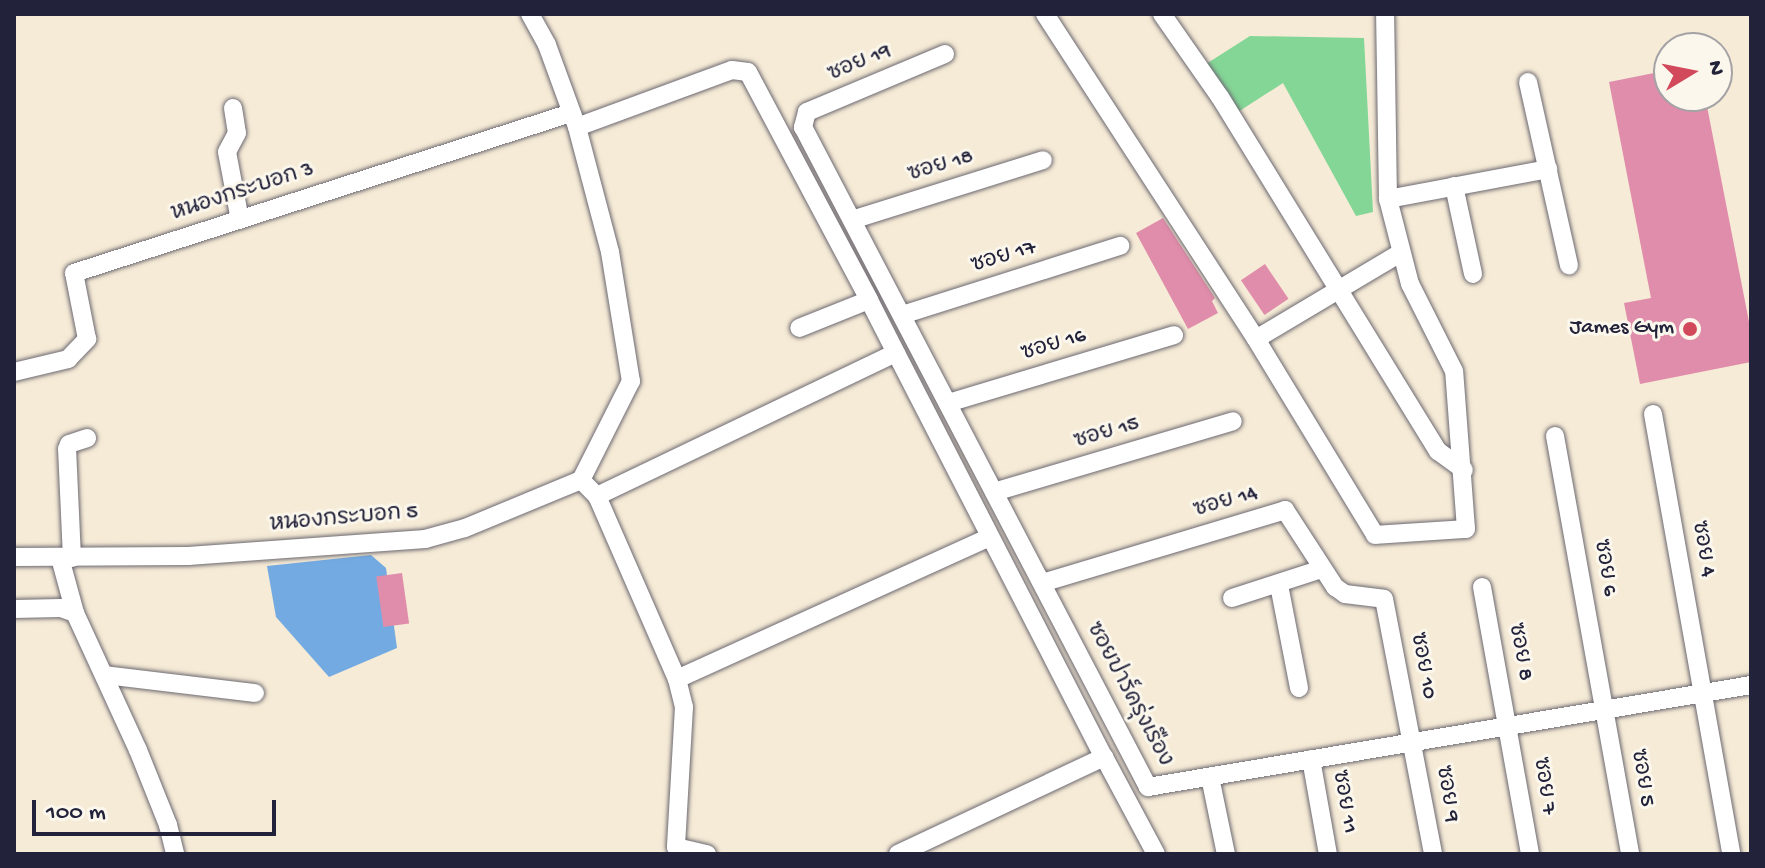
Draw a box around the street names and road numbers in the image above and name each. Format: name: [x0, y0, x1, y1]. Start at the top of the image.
street label: ซอย 19: [824, 39, 896, 89]
street label: ซอย 18: [905, 145, 977, 189]
street label: หนองกระบอก 3: [168, 158, 318, 228]
street label: ซอย 17: [968, 236, 1040, 280]
street label: ซอย 16: [1018, 324, 1090, 368]
street label: ซอย 15: [1071, 412, 1143, 456]
street label: ซอย 14: [1191, 481, 1261, 525]
street label: หนองกระบอก 5: [269, 500, 419, 540]
street label: ซอย 4: [1684, 519, 1720, 579]
street label: ซอย 6: [1586, 537, 1622, 599]
street label: ซอยปาร์ครุ่งเรือง: [1079, 618, 1177, 772]
street label: ซอย 8: [1500, 621, 1538, 683]
street label: ซอย 10: [1403, 630, 1441, 702]
street label: ซอย 5: [1623, 747, 1659, 809]
street label: ซอย 7: [1525, 755, 1561, 817]
street label: ซอย 9: [1428, 764, 1464, 824]
street label: ซอย 11: [1324, 768, 1362, 836]

